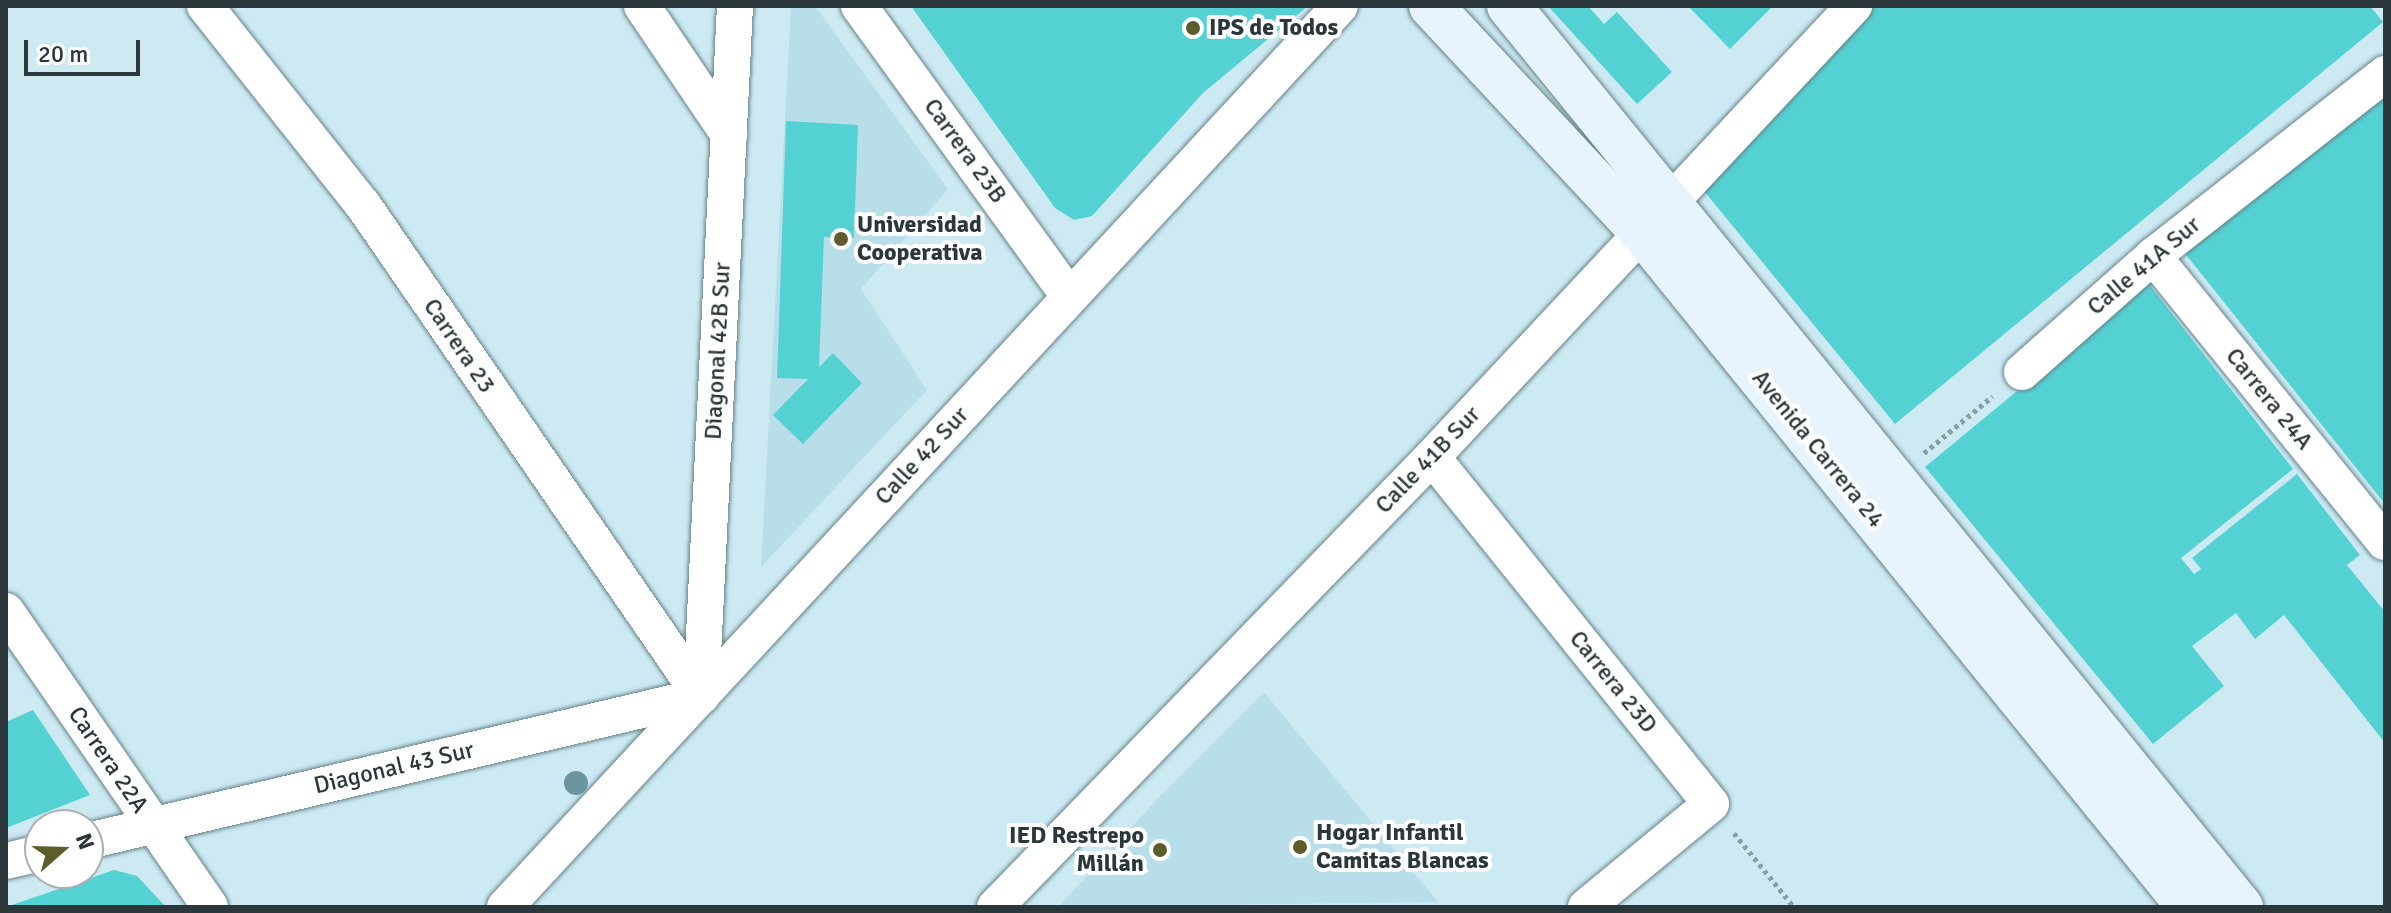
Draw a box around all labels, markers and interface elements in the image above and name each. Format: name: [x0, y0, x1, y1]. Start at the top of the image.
place label: IPS de Todos: [1209, 14, 1338, 42]
marker: IPS de Todos: [1184, 19, 1202, 37]
scale bar: [28, 24, 144, 74]
text: 20 m: [38, 39, 88, 69]
street label: Carrera 23B: [917, 93, 1013, 209]
street label: Calle 41A Sur: [2082, 210, 2206, 322]
place label: Universidad Cooperativa: [857, 211, 983, 267]
marker: Universidad Cooperativa: [832, 230, 850, 248]
street label: Diagonal 42B Sur: [699, 261, 737, 441]
street label: Carrera 23: [417, 293, 501, 399]
street label: Carrera 24A: [2219, 342, 2319, 456]
street label: Avenida Carrera 24: [1746, 364, 1890, 534]
street label: Calle 41B Sur: [1370, 400, 1486, 520]
street label: Calle 42 Sur: [869, 401, 975, 511]
street label: Carrera 23D: [1563, 625, 1663, 739]
street label: Carrera 22A: [62, 701, 154, 819]
street label: Diagonal 43 Sur: [311, 736, 477, 800]
north arrow: [24, 809, 104, 889]
place label: Hogar Infantil Camitas Blancas: [1316, 819, 1489, 875]
place label: IED Restrepo Millán: [1009, 822, 1144, 878]
text: N: [70, 829, 100, 853]
marker: Hogar Infantil Camitas Blancas: [1291, 838, 1309, 856]
marker: IED Restrepo Millán: [1151, 841, 1169, 859]

